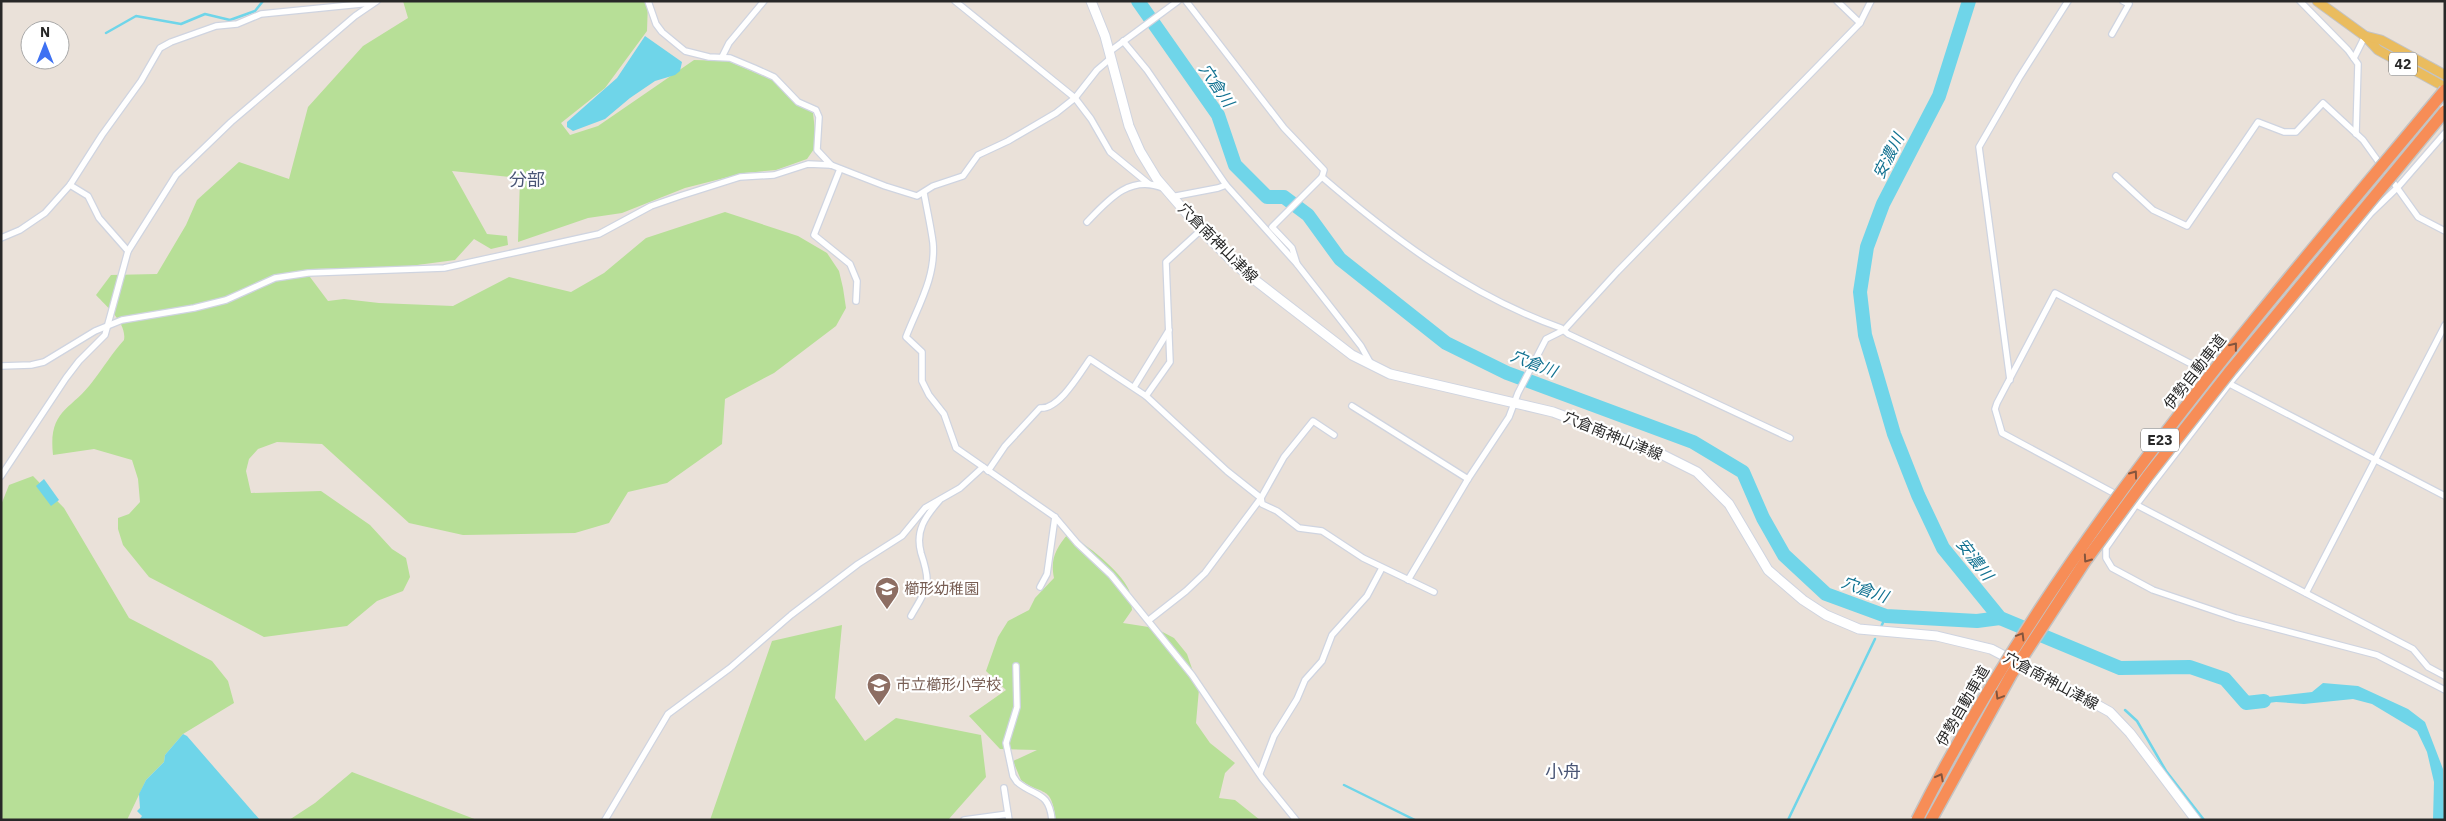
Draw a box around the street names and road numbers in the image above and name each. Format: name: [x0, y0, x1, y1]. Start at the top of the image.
road number: 42: [2389, 52, 2417, 76]
street label: 穴倉南神山津線: [1175, 199, 1262, 286]
street label: 伊勢自動車道: [2159, 330, 2230, 413]
street label: 穴倉南神山津線: [1561, 407, 1665, 464]
road number: E23: [2141, 428, 2179, 452]
street label: 穴倉南神山津線: [2000, 648, 2102, 714]
street label: 伊勢自動車道: [1932, 662, 1993, 749]

